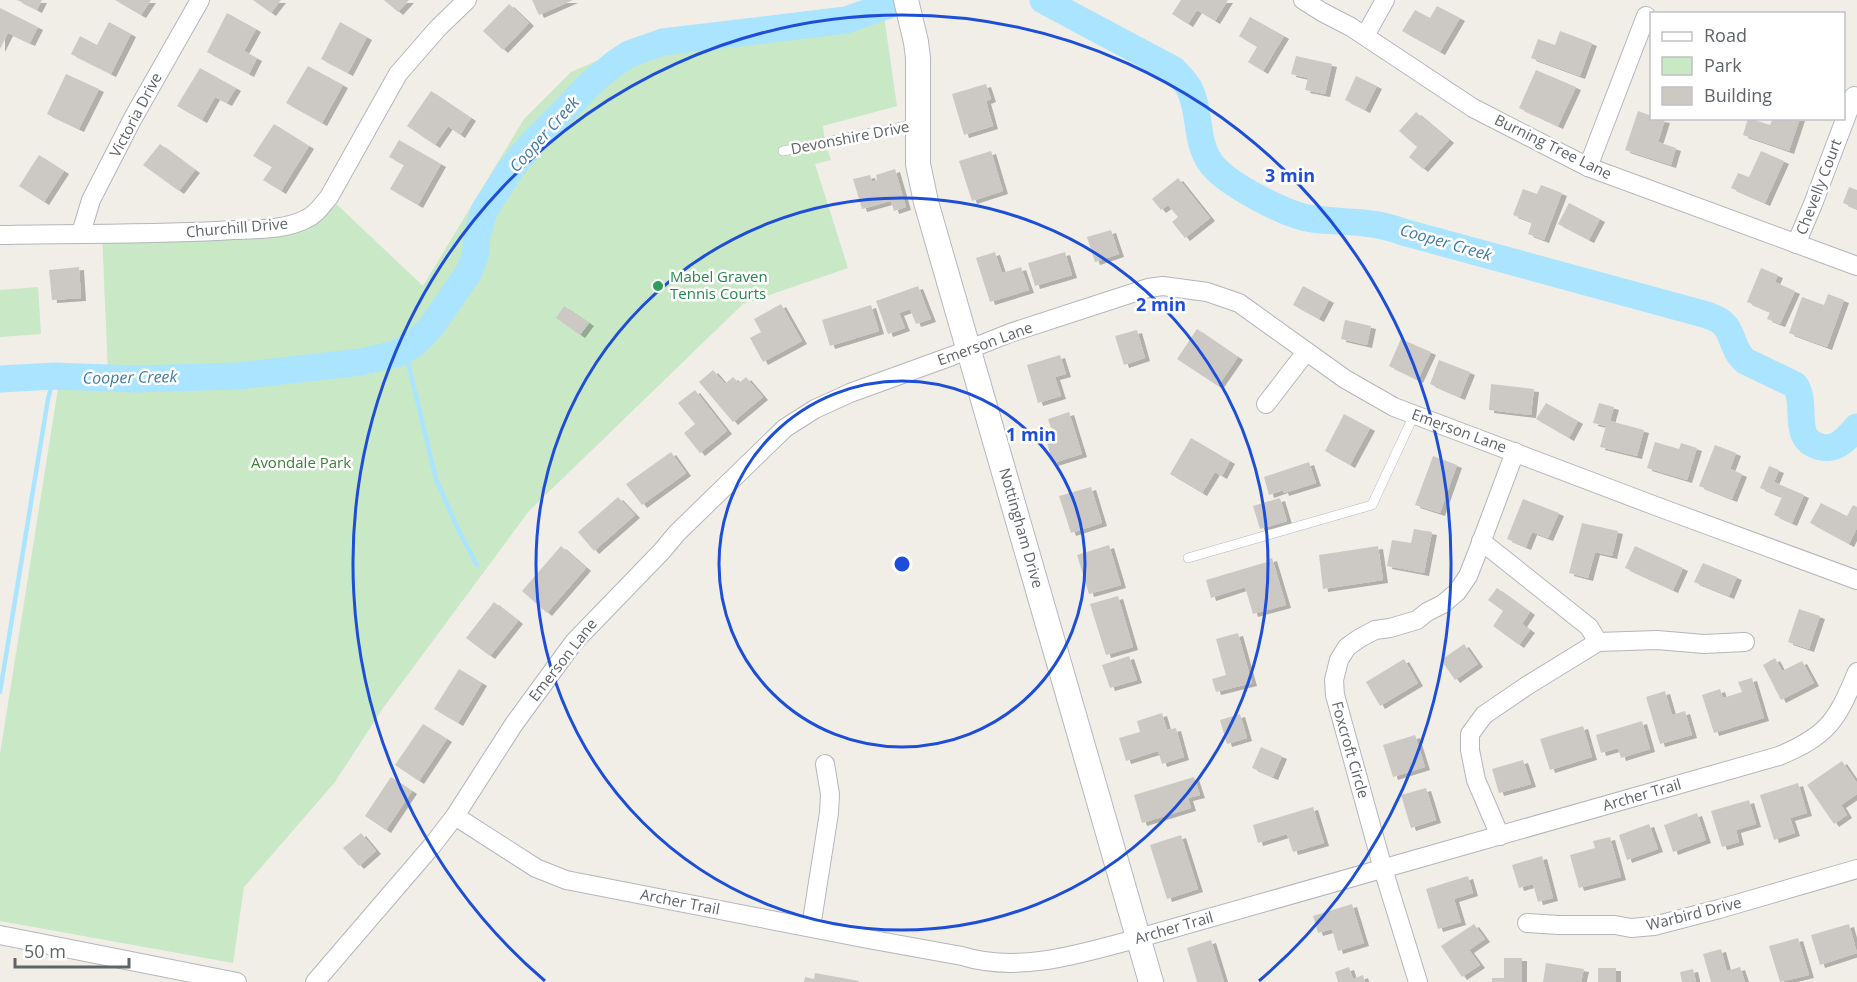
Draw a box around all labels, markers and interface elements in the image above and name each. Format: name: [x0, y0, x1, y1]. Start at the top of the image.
legend: [1650, 12, 1845, 120]
text: Road: [1704, 23, 1747, 47]
text: Park: [1704, 53, 1742, 77]
street label: Victoria Drive: [104, 69, 166, 160]
text: Building: [1704, 83, 1772, 107]
water label: Cooper Creek: [504, 91, 585, 177]
street label: Burning Tree Lane: [1491, 109, 1615, 183]
street label: Devonshire Drive: [789, 116, 911, 158]
street label: Chevelly Court: [1791, 136, 1846, 237]
text: 3 min: [1265, 163, 1315, 187]
street label: Churchill Drive: [185, 213, 289, 241]
water label: Cooper Creek: [1398, 218, 1496, 266]
place label: Mabel Graven Tennis Courts: [670, 266, 768, 303]
marker: Mabel Graven Tennis Courts: [651, 279, 665, 293]
text: 2 min: [1136, 292, 1186, 316]
street label: Emerson Lane: [934, 317, 1035, 370]
water label: Cooper Creek: [83, 365, 179, 389]
street label: Emerson Lane: [1409, 404, 1510, 457]
text: 1 min: [1006, 422, 1056, 446]
park label: Avondale Park: [251, 452, 351, 472]
street label: Nottingham Drive: [995, 465, 1049, 590]
centre of rings: [892, 554, 912, 574]
street label: Emerson Lane: [524, 614, 601, 705]
street label: Foxcroft Circle: [1328, 699, 1374, 801]
street label: Archer Trail: [1600, 773, 1683, 815]
street label: Archer Trail: [639, 883, 722, 919]
street label: Warbird Drive: [1644, 892, 1743, 934]
street label: Archer Trail: [1132, 906, 1215, 948]
scale bar: [15, 931, 129, 969]
text: 50 m: [24, 939, 66, 963]

